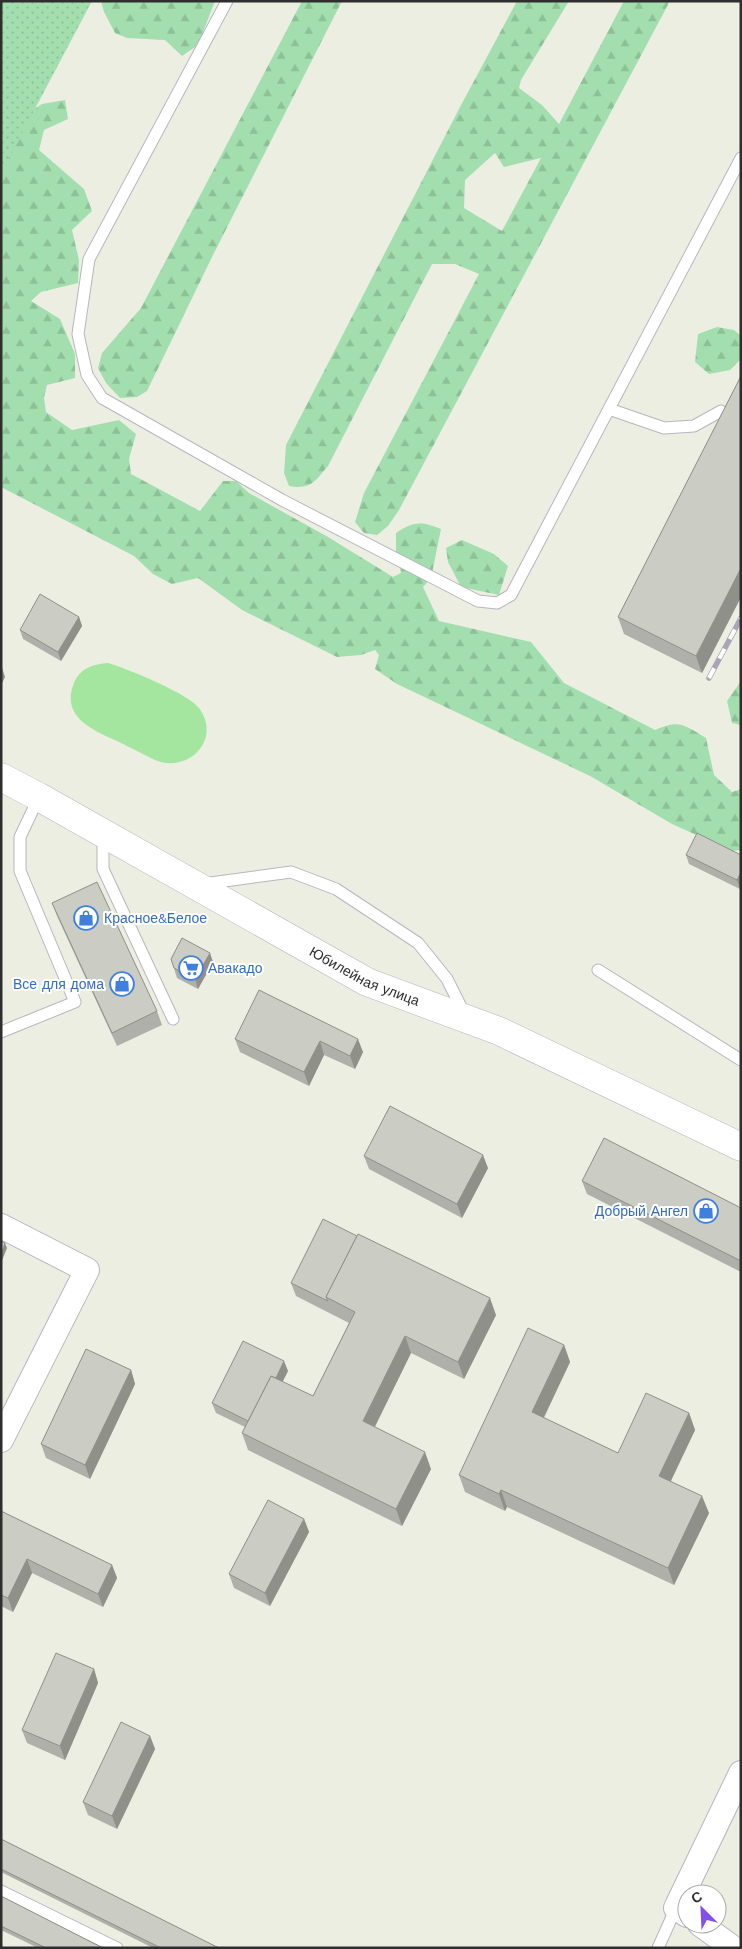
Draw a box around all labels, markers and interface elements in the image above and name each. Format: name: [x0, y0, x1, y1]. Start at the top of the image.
shop icon: Красное&Белое: [73, 905, 99, 931]
place label: Красное&Белое: [104, 910, 207, 926]
street label: Юбилейная улица: [307, 943, 422, 1009]
supermarket icon: Авакадо: [178, 955, 204, 981]
place label: Авакадо: [208, 960, 263, 976]
shop icon: Все для дома: [109, 971, 135, 997]
place label: Все для дома: [13, 976, 104, 992]
shop icon: Добрый Ангел: [693, 1198, 719, 1224]
place label: Добрый Ангел: [595, 1203, 688, 1219]
north arrow: [677, 1884, 727, 1934]
text: С: [689, 1888, 705, 1906]

